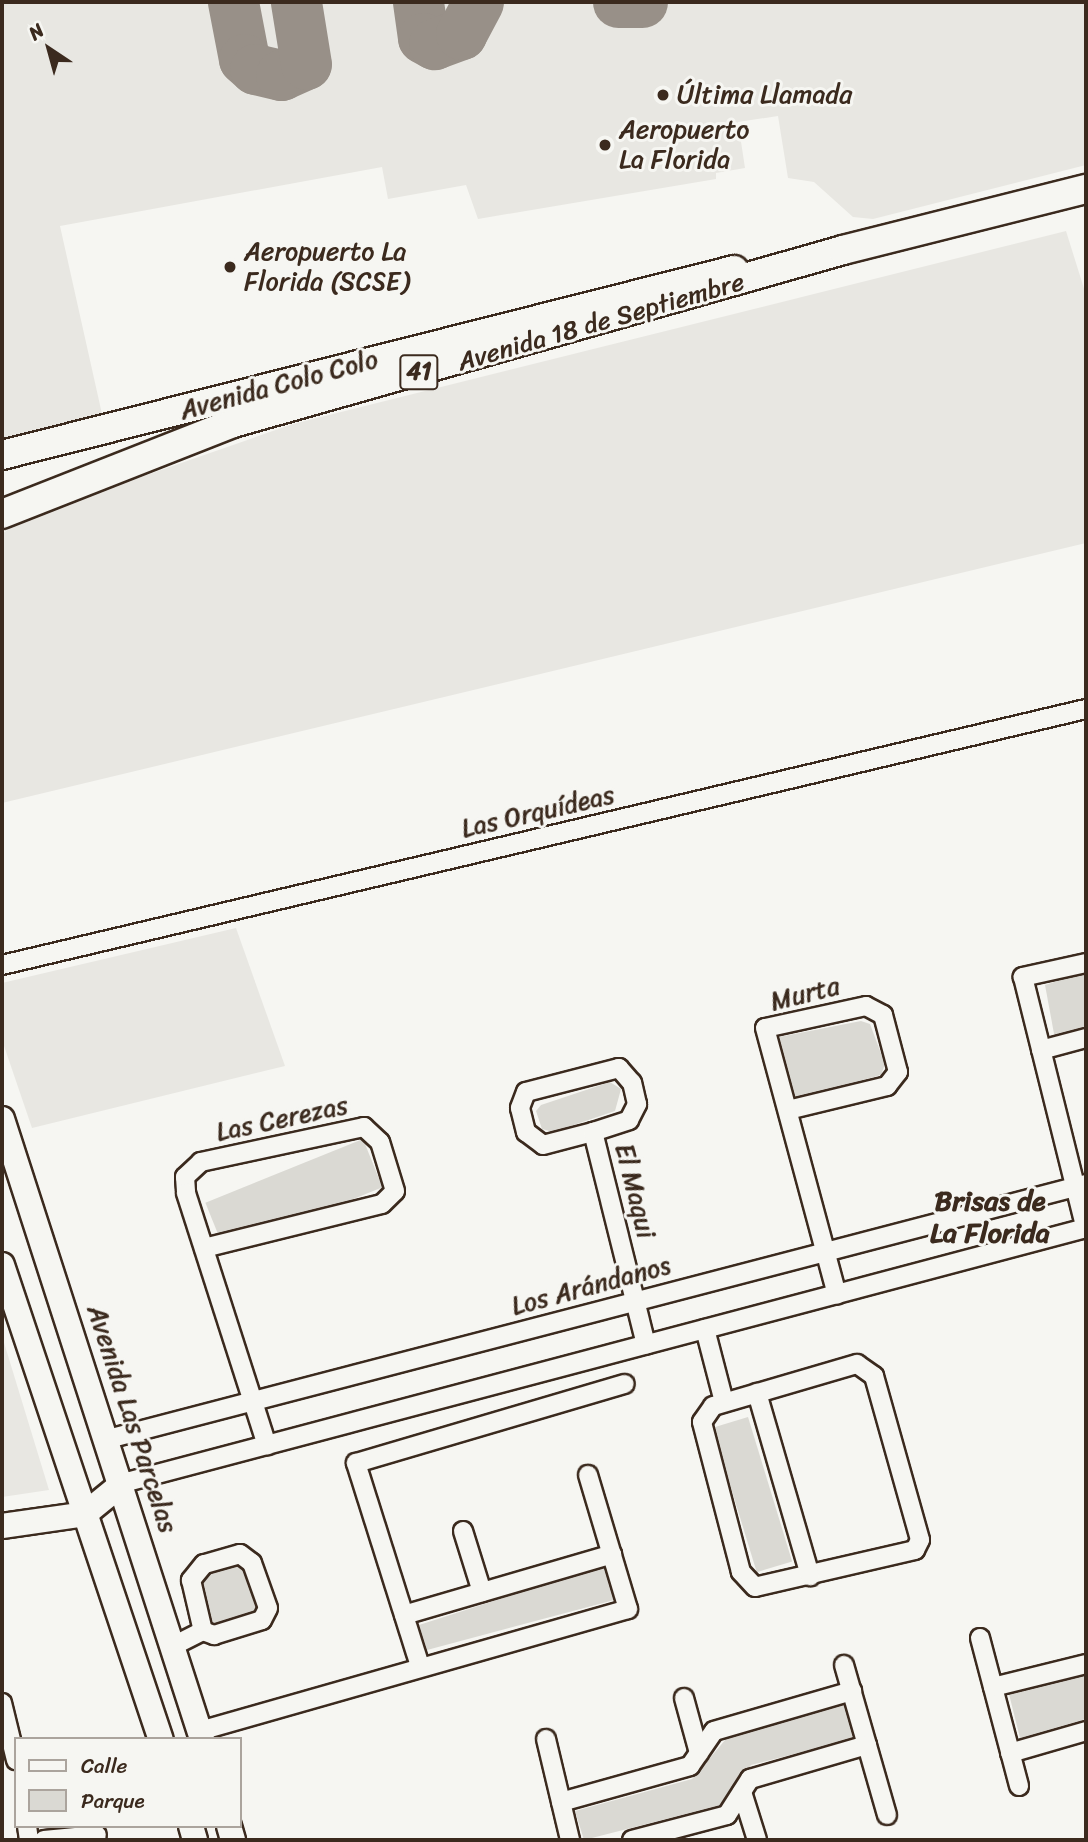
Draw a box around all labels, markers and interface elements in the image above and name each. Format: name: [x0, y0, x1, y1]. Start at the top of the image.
north arrow: [14, 14, 84, 84]
text: N: [21, 14, 51, 49]
place label: Última Llamada: [677, 79, 852, 111]
marker: Última Llamada: [655, 87, 671, 103]
place label: Aeropuerto La Florida: [619, 114, 750, 176]
marker: Aeropuerto La Florida: [597, 137, 613, 153]
place label: Aeropuerto La Florida (SCSE): [244, 236, 409, 298]
marker: Aeropuerto La Florida (SCSE): [222, 259, 238, 275]
street label: Avenida 18 de Septiembre: [454, 266, 748, 378]
street label: Avenida Colo Colo: [176, 344, 382, 426]
road number: 41: [398, 352, 440, 393]
street label: Las Orquídeas: [458, 779, 618, 845]
street label: Murta: [767, 970, 843, 1018]
street label: Las Cerezas: [213, 1090, 351, 1148]
street label: El Maqui: [608, 1140, 662, 1242]
district label: Brisas de La Florida: [930, 1184, 1050, 1250]
street label: Los Arándanos: [507, 1250, 675, 1322]
street label: Avenida Las Parcelas: [80, 1300, 184, 1538]
legend: [14, 1737, 242, 1828]
text: Calle: [81, 1747, 127, 1785]
text: Parque: [81, 1782, 145, 1820]

